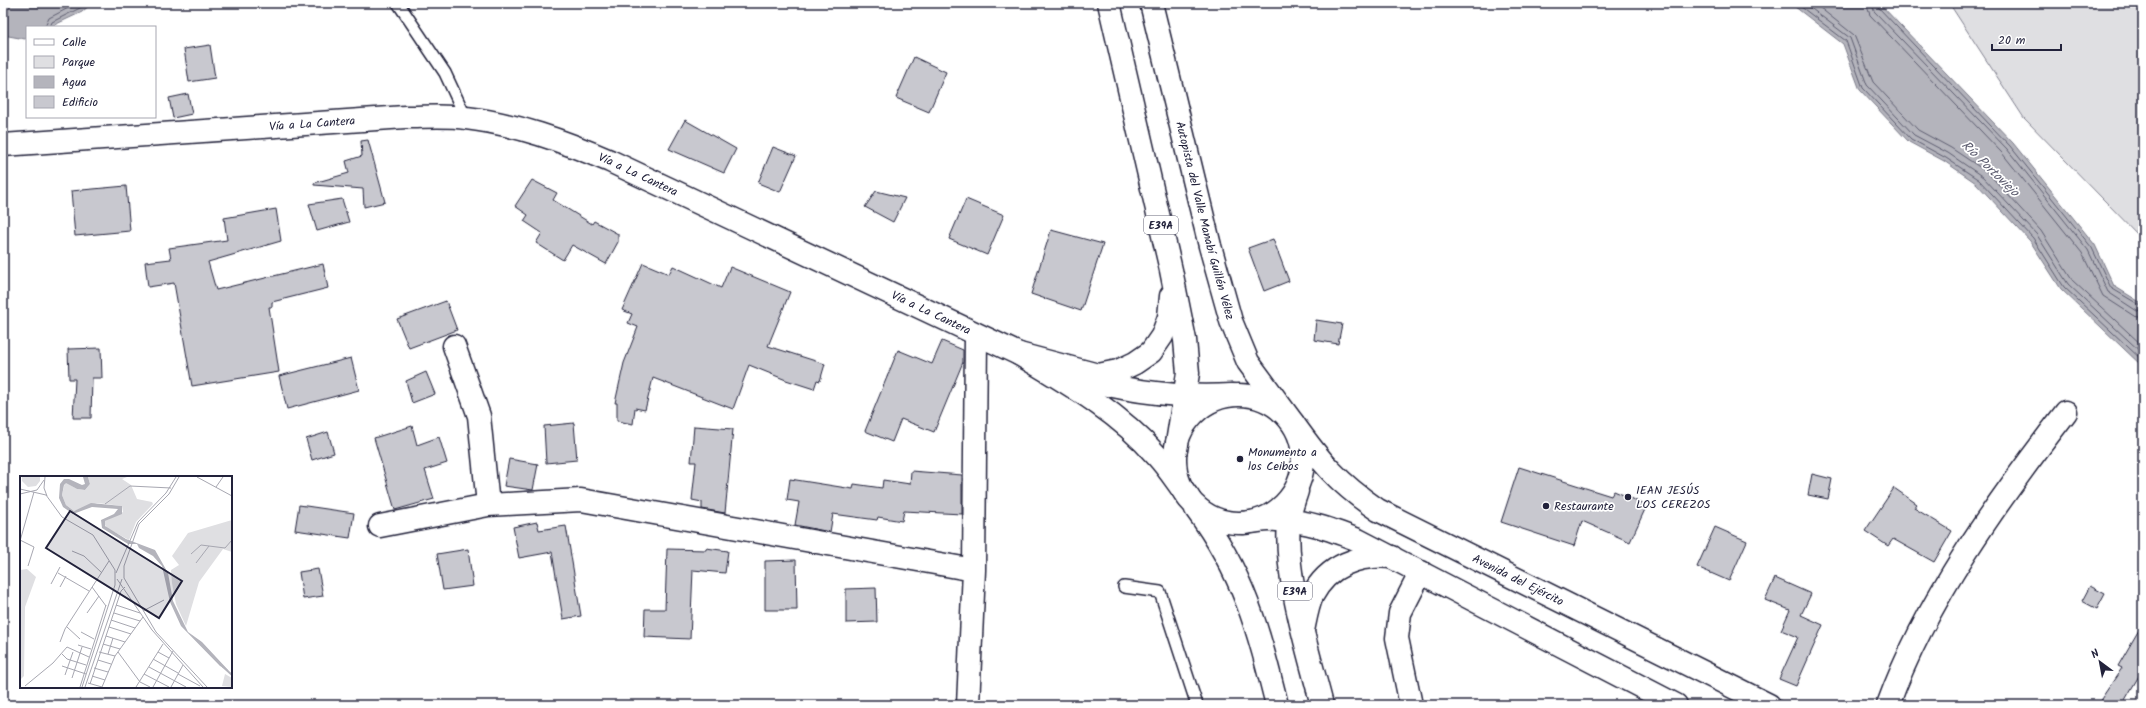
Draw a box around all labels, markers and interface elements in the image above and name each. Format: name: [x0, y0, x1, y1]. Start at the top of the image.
legend: [26, 26, 156, 118]
scale bar: [1992, 26, 2061, 52]
text: 20 m: [1998, 31, 2026, 50]
text: Calle: [62, 33, 87, 52]
text: Parque: [62, 53, 96, 72]
text: Agua: [62, 73, 87, 92]
text: Edificio: [62, 93, 98, 112]
street label: Vía a La Cantera: [269, 111, 356, 136]
street label: Autopista del Valle Manabí Guillén Vélez: [1170, 119, 1239, 322]
water label: Río Portoviejo: [1956, 136, 2025, 203]
street label: Vía a La Cantera: [595, 148, 681, 202]
road number: E39A: [1144, 216, 1178, 234]
street label: Vía a La Cantera: [888, 286, 974, 340]
place label: Monumento a los Ceibos: [1248, 443, 1317, 476]
marker: Monumento a los Ceibos: [1235, 454, 1245, 464]
inset map: [20, 476, 232, 688]
place label: IEAN JESÚS LOS CEREZOS: [1636, 481, 1711, 514]
marker: IEAN JESÚS LOS CEREZOS: [1623, 492, 1633, 502]
place label: Restaurante: [1554, 497, 1614, 516]
marker: Restaurante: [1541, 501, 1551, 511]
street label: Avenida del Ejército: [1469, 549, 1567, 611]
road number: E39A: [1278, 582, 1312, 600]
north arrow: [2080, 642, 2120, 682]
text: N: [2088, 645, 2103, 664]

